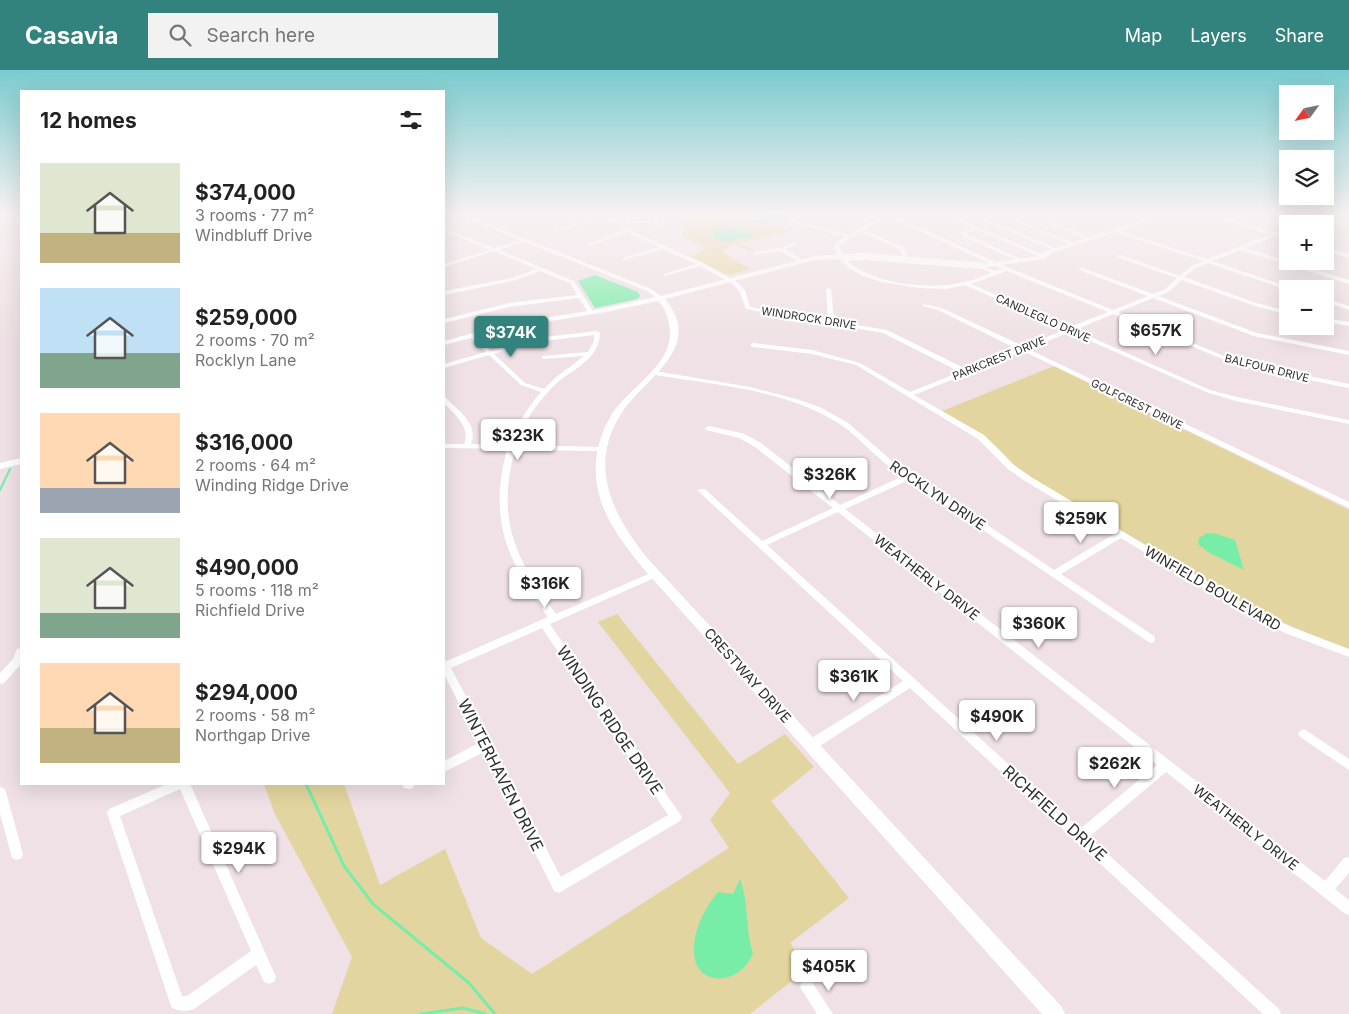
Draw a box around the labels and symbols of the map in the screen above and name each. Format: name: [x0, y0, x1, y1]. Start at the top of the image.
north arrow: [1279, 85, 1334, 140]
street label: CANDLEGLO DRIVE: [993, 291, 1093, 345]
street label: WINDROCK DRIVE: [760, 304, 858, 332]
pin: $657K: [1121, 314, 1191, 356]
pin: $374K: [476, 316, 546, 358]
street label: PARKCREST DRIVE: [950, 333, 1048, 383]
street label: BALFOUR DRIVE: [1223, 351, 1311, 385]
street label: GOLFCREST DRIVE: [1089, 376, 1185, 432]
pin: $323K: [483, 418, 553, 461]
street label: ROCKLYN DRIVE: [887, 457, 989, 533]
pin: $326K: [795, 458, 865, 500]
pin: $259K: [1046, 502, 1116, 544]
street label: WEATHERLY DRIVE: [871, 530, 983, 624]
street label: WINFIELD BOULEVARD: [1142, 542, 1284, 634]
pin: $316K: [510, 566, 580, 609]
pin: $360K: [1004, 606, 1074, 649]
street label: CRESTWAY DRIVE: [701, 624, 795, 726]
street label: WINDING RIDGE DRIVE: [553, 642, 667, 798]
pin: $361K: [819, 660, 889, 702]
street label: WINTERHAVEN DRIVE: [454, 696, 548, 854]
pin: $490K: [962, 700, 1032, 742]
pin: $262K: [1080, 746, 1150, 789]
street label: RICHFIELD DRIVE: [999, 761, 1111, 865]
street label: WEATHERLY DRIVE: [1190, 780, 1302, 874]
pin: $294K: [204, 832, 274, 874]
pin: $405K: [794, 950, 864, 992]

